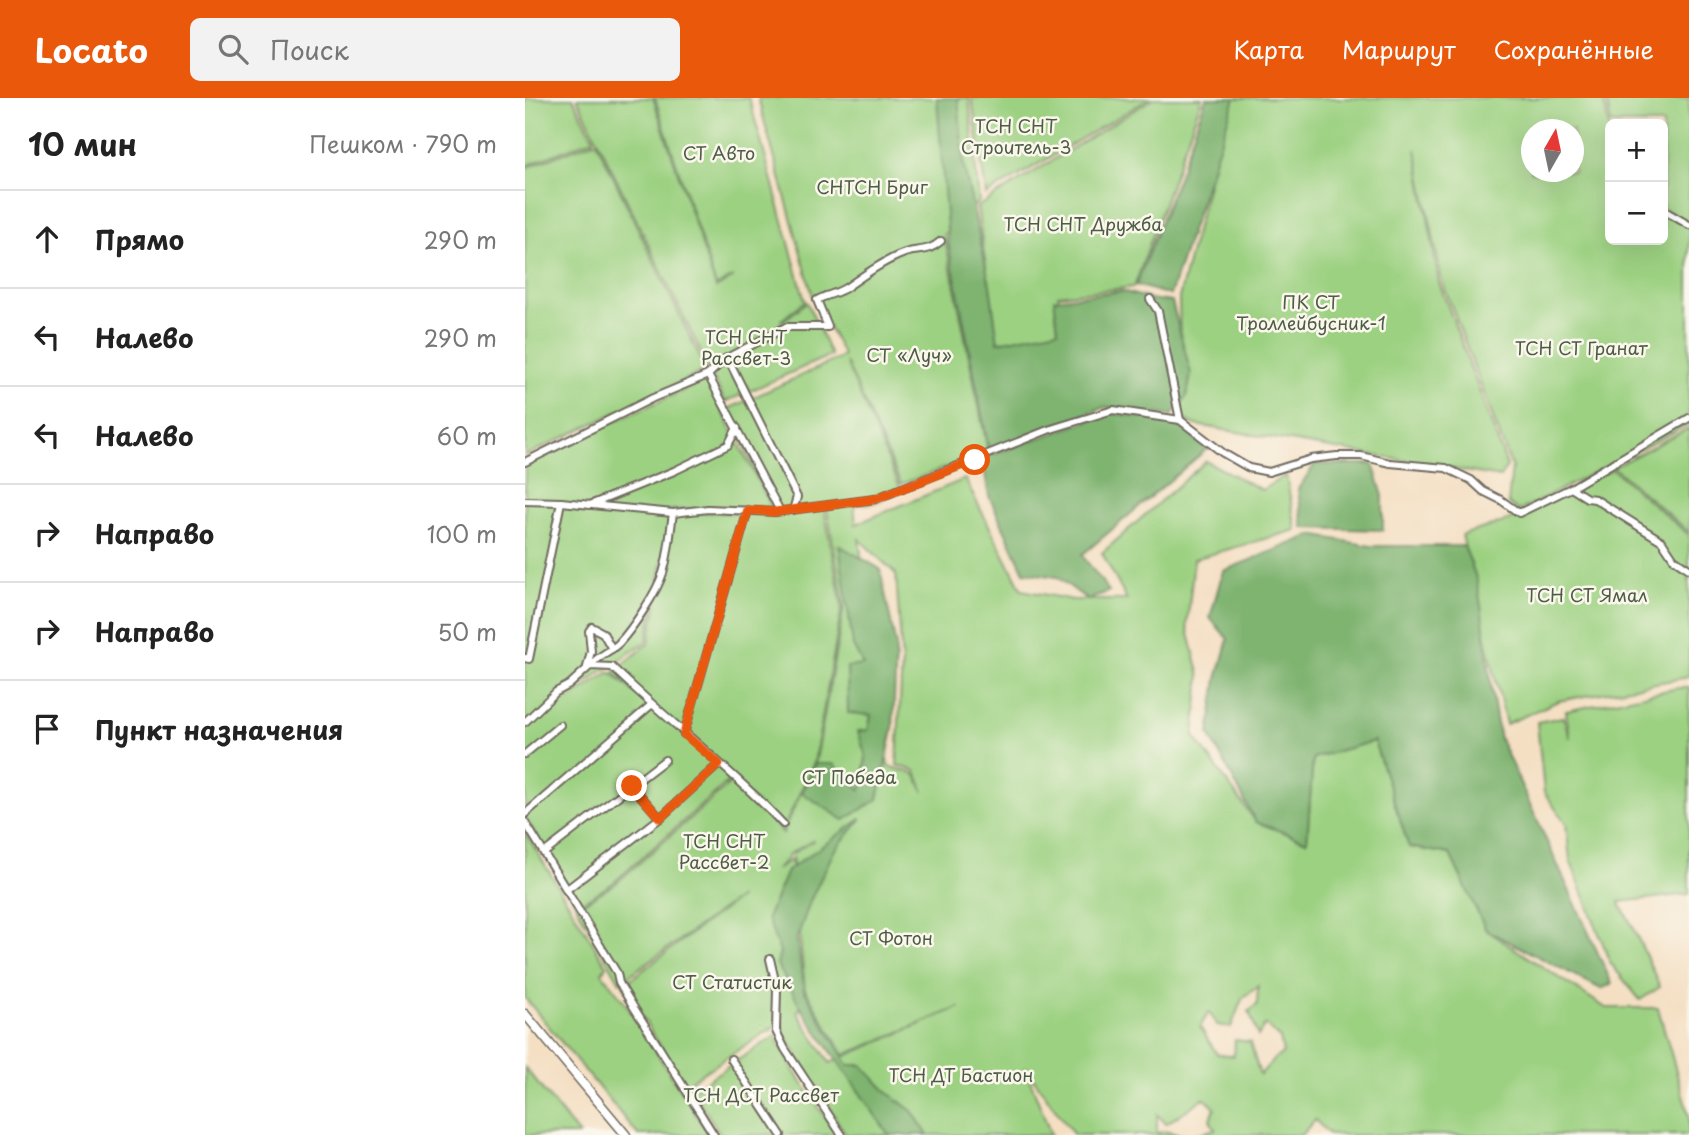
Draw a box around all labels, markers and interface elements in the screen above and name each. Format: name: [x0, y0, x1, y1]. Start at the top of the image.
search box: [190, 18, 680, 81]
text: Locato: [35, 24, 148, 74]
icon: search: [214, 30, 252, 68]
text: Поиск: [270, 30, 349, 69]
text: Карта: [1233, 31, 1304, 67]
text: Маршрут: [1342, 31, 1456, 67]
text: Сохранённые: [1494, 31, 1654, 67]
park label: ТСН СНТ Строитель-3: [961, 112, 1071, 160]
north arrow: [1521, 119, 1584, 182]
map controls: [1605, 119, 1668, 245]
button: +: [1605, 119, 1668, 182]
text: 10 мин: [28, 121, 137, 166]
text: Пешком · 790 m: [309, 126, 497, 161]
park label: СТ Авто: [683, 139, 755, 166]
park label: СНТСН Бриг: [816, 173, 929, 200]
button: −: [1605, 182, 1668, 245]
park label: ТСН СНТ Дружба: [1003, 210, 1163, 237]
icon: ahead: [28, 220, 66, 258]
text: Прямо: [95, 220, 184, 259]
text: 290 m: [424, 222, 497, 257]
park label: ПК СТ Троллейбусник-1: [1236, 288, 1386, 336]
icon: left: [28, 318, 66, 356]
text: Налево: [95, 318, 193, 357]
text: 290 m: [424, 320, 497, 355]
park label: ТСН СНТ Рассвет-3: [701, 323, 791, 371]
park label: ТСН СТ Гранат: [1515, 334, 1648, 361]
park label: СТ «Луч»: [866, 341, 952, 368]
icon: left: [28, 416, 66, 454]
text: Налево: [95, 416, 193, 455]
text: 60 m: [437, 418, 497, 453]
route start: [959, 444, 990, 475]
icon: right: [28, 514, 66, 552]
text: Направо: [95, 514, 214, 553]
text: 100 m: [427, 516, 497, 551]
park label: ТСН СТ Ямал: [1526, 581, 1648, 608]
icon: right: [28, 612, 66, 650]
text: Направо: [95, 612, 214, 651]
text: 50 m: [437, 614, 497, 649]
icon: arrive: [28, 710, 66, 748]
text: Пункт назначения: [95, 710, 343, 749]
park label: СТ Победа: [801, 763, 897, 790]
route end: [616, 770, 647, 801]
park label: ТСН СНТ Рассвет-2: [678, 827, 770, 875]
park label: СТ Фотон: [849, 924, 933, 951]
park label: СТ Статистик: [672, 968, 792, 995]
park label: ТСН ДТ Бастион: [888, 1061, 1034, 1088]
park label: ТСН ДСТ Рассвет: [683, 1081, 839, 1108]

